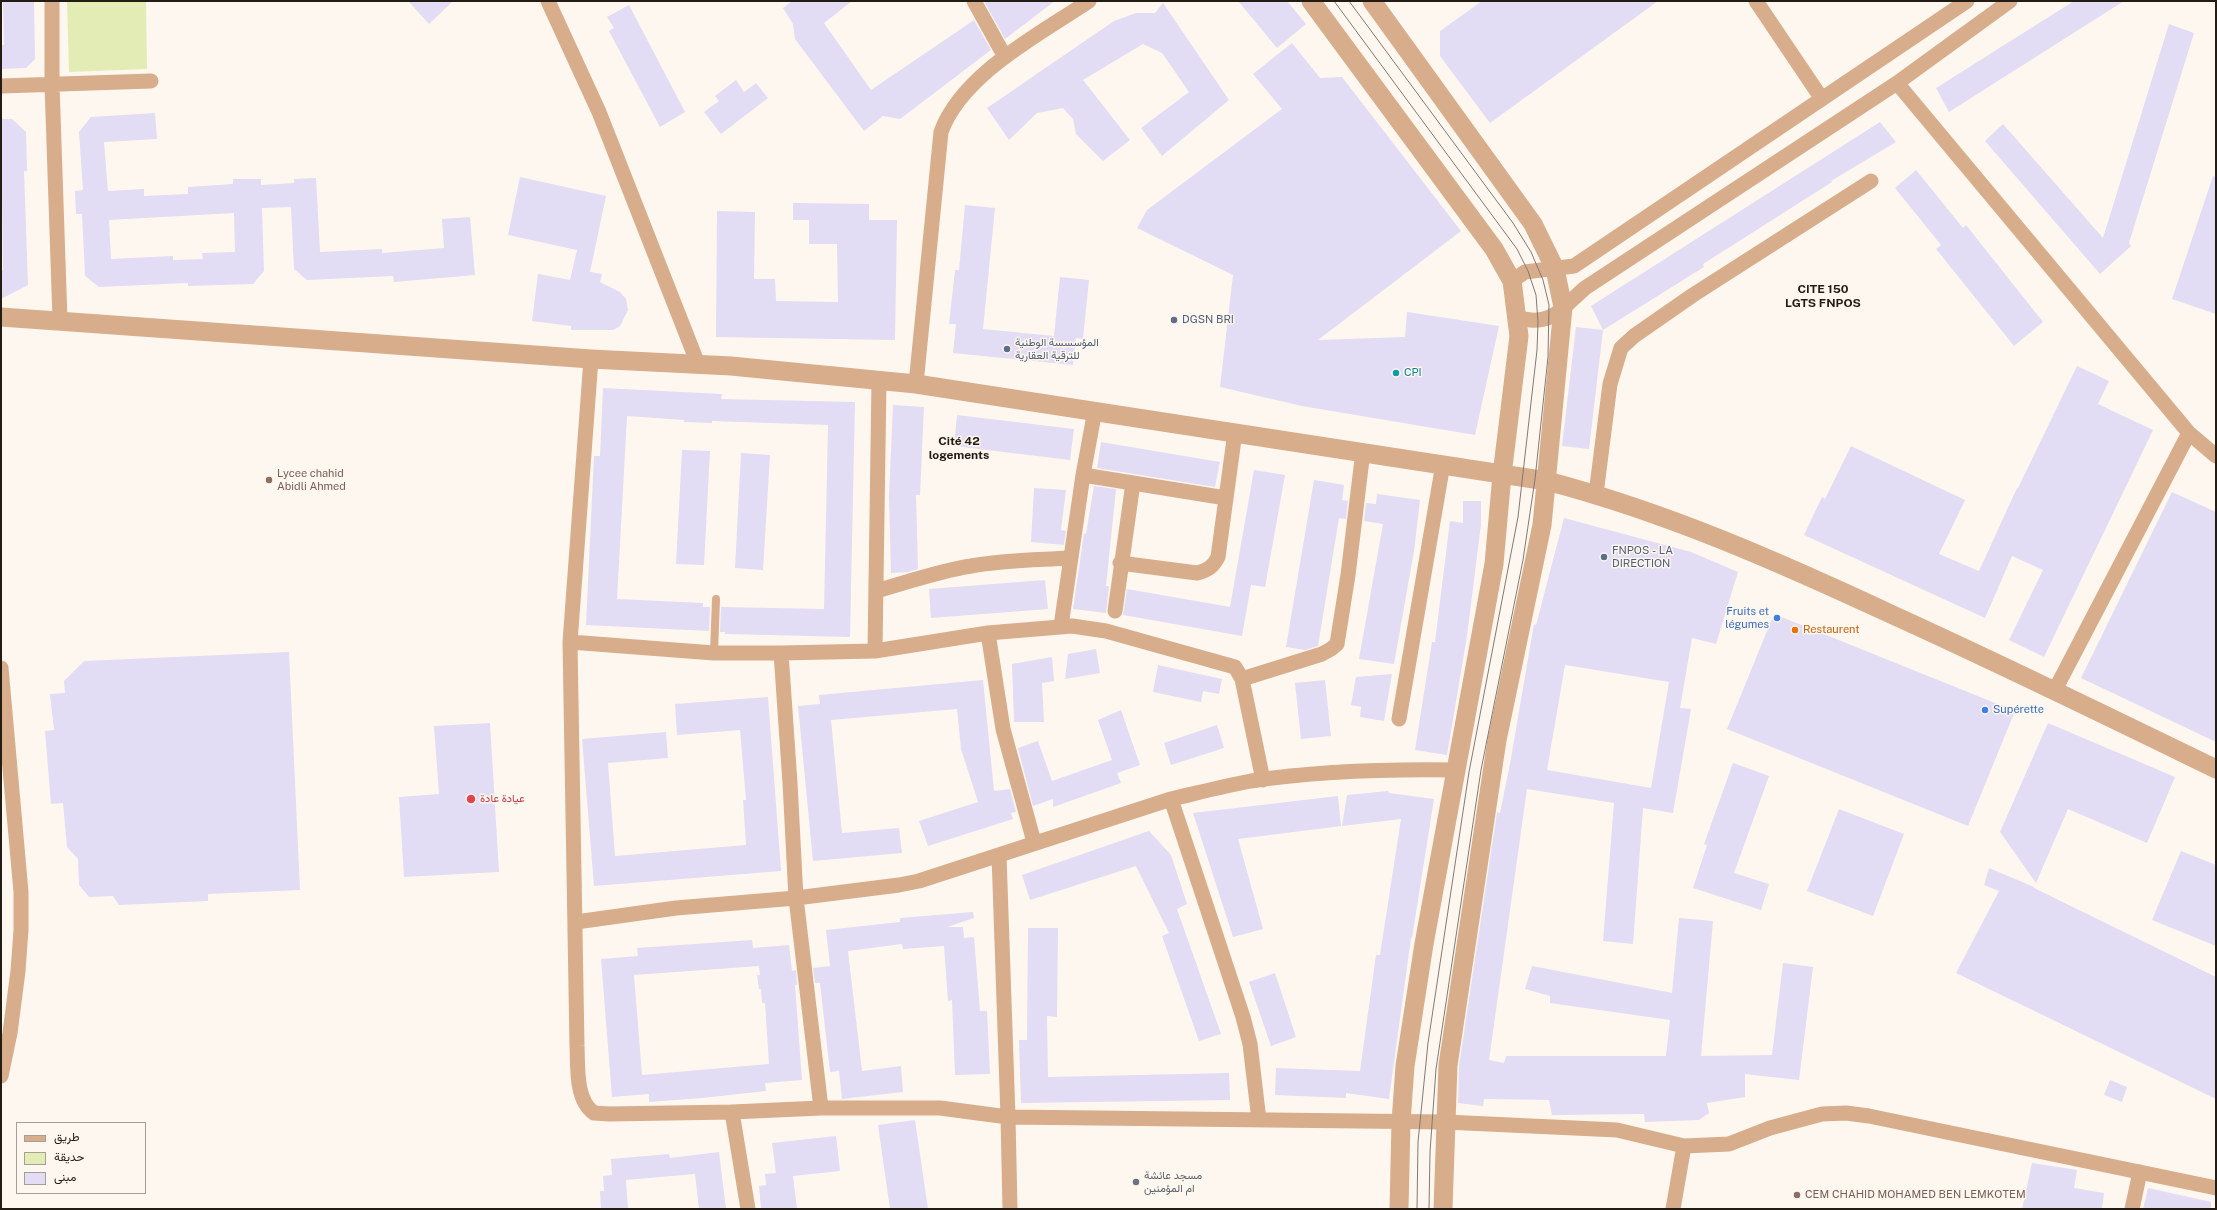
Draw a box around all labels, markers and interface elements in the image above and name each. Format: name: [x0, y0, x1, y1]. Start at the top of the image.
district label: CITE 150 LGTS FNPOS: [1785, 282, 1861, 310]
place label: DGSN BRI: [1182, 313, 1234, 327]
marker: DGSN BRI: [1169, 315, 1179, 325]
place label: المؤسسسة الوطنية للترقية العقارية: [1015, 336, 1099, 362]
marker: المؤسسسة الوطنية للترقية العقارية: [1002, 344, 1012, 354]
place label: CPI: [1404, 366, 1422, 380]
marker: CPI: [1391, 368, 1401, 378]
district label: Cité 42 logements: [929, 434, 989, 462]
place label: Lycee chahid Abidli Ahmed: [277, 467, 346, 493]
marker: Lycee chahid Abidli Ahmed: [264, 475, 274, 485]
place label: FNPOS - LA DIRECTION: [1612, 544, 1673, 570]
marker: FNPOS - LA DIRECTION: [1599, 552, 1609, 562]
place label: Fruits et légumes: [1725, 605, 1769, 631]
marker: Fruits et légumes: [1772, 613, 1782, 623]
place label: Restaurent: [1803, 623, 1860, 637]
marker: Restaurent: [1790, 625, 1800, 635]
place label: Supérette: [1993, 703, 2044, 717]
marker: Supérette: [1980, 705, 1990, 715]
place label: عيادة عادة: [480, 792, 525, 806]
marker: عيادة عادة: [465, 793, 477, 805]
legend: [16, 1122, 146, 1194]
text: طريق: [54, 1130, 79, 1144]
text: حديقة: [54, 1150, 84, 1164]
place label: مسجد عائشة ام المؤمنين: [1144, 1169, 1202, 1195]
text: مبنى: [54, 1170, 76, 1184]
marker: مسجد عائشة ام المؤمنين: [1131, 1177, 1141, 1187]
place label: CEM CHAHID MOHAMED BEN LEMKOTEM: [1805, 1188, 2026, 1202]
marker: CEM CHAHID MOHAMED BEN LEMKOTEM: [1792, 1190, 1802, 1200]

